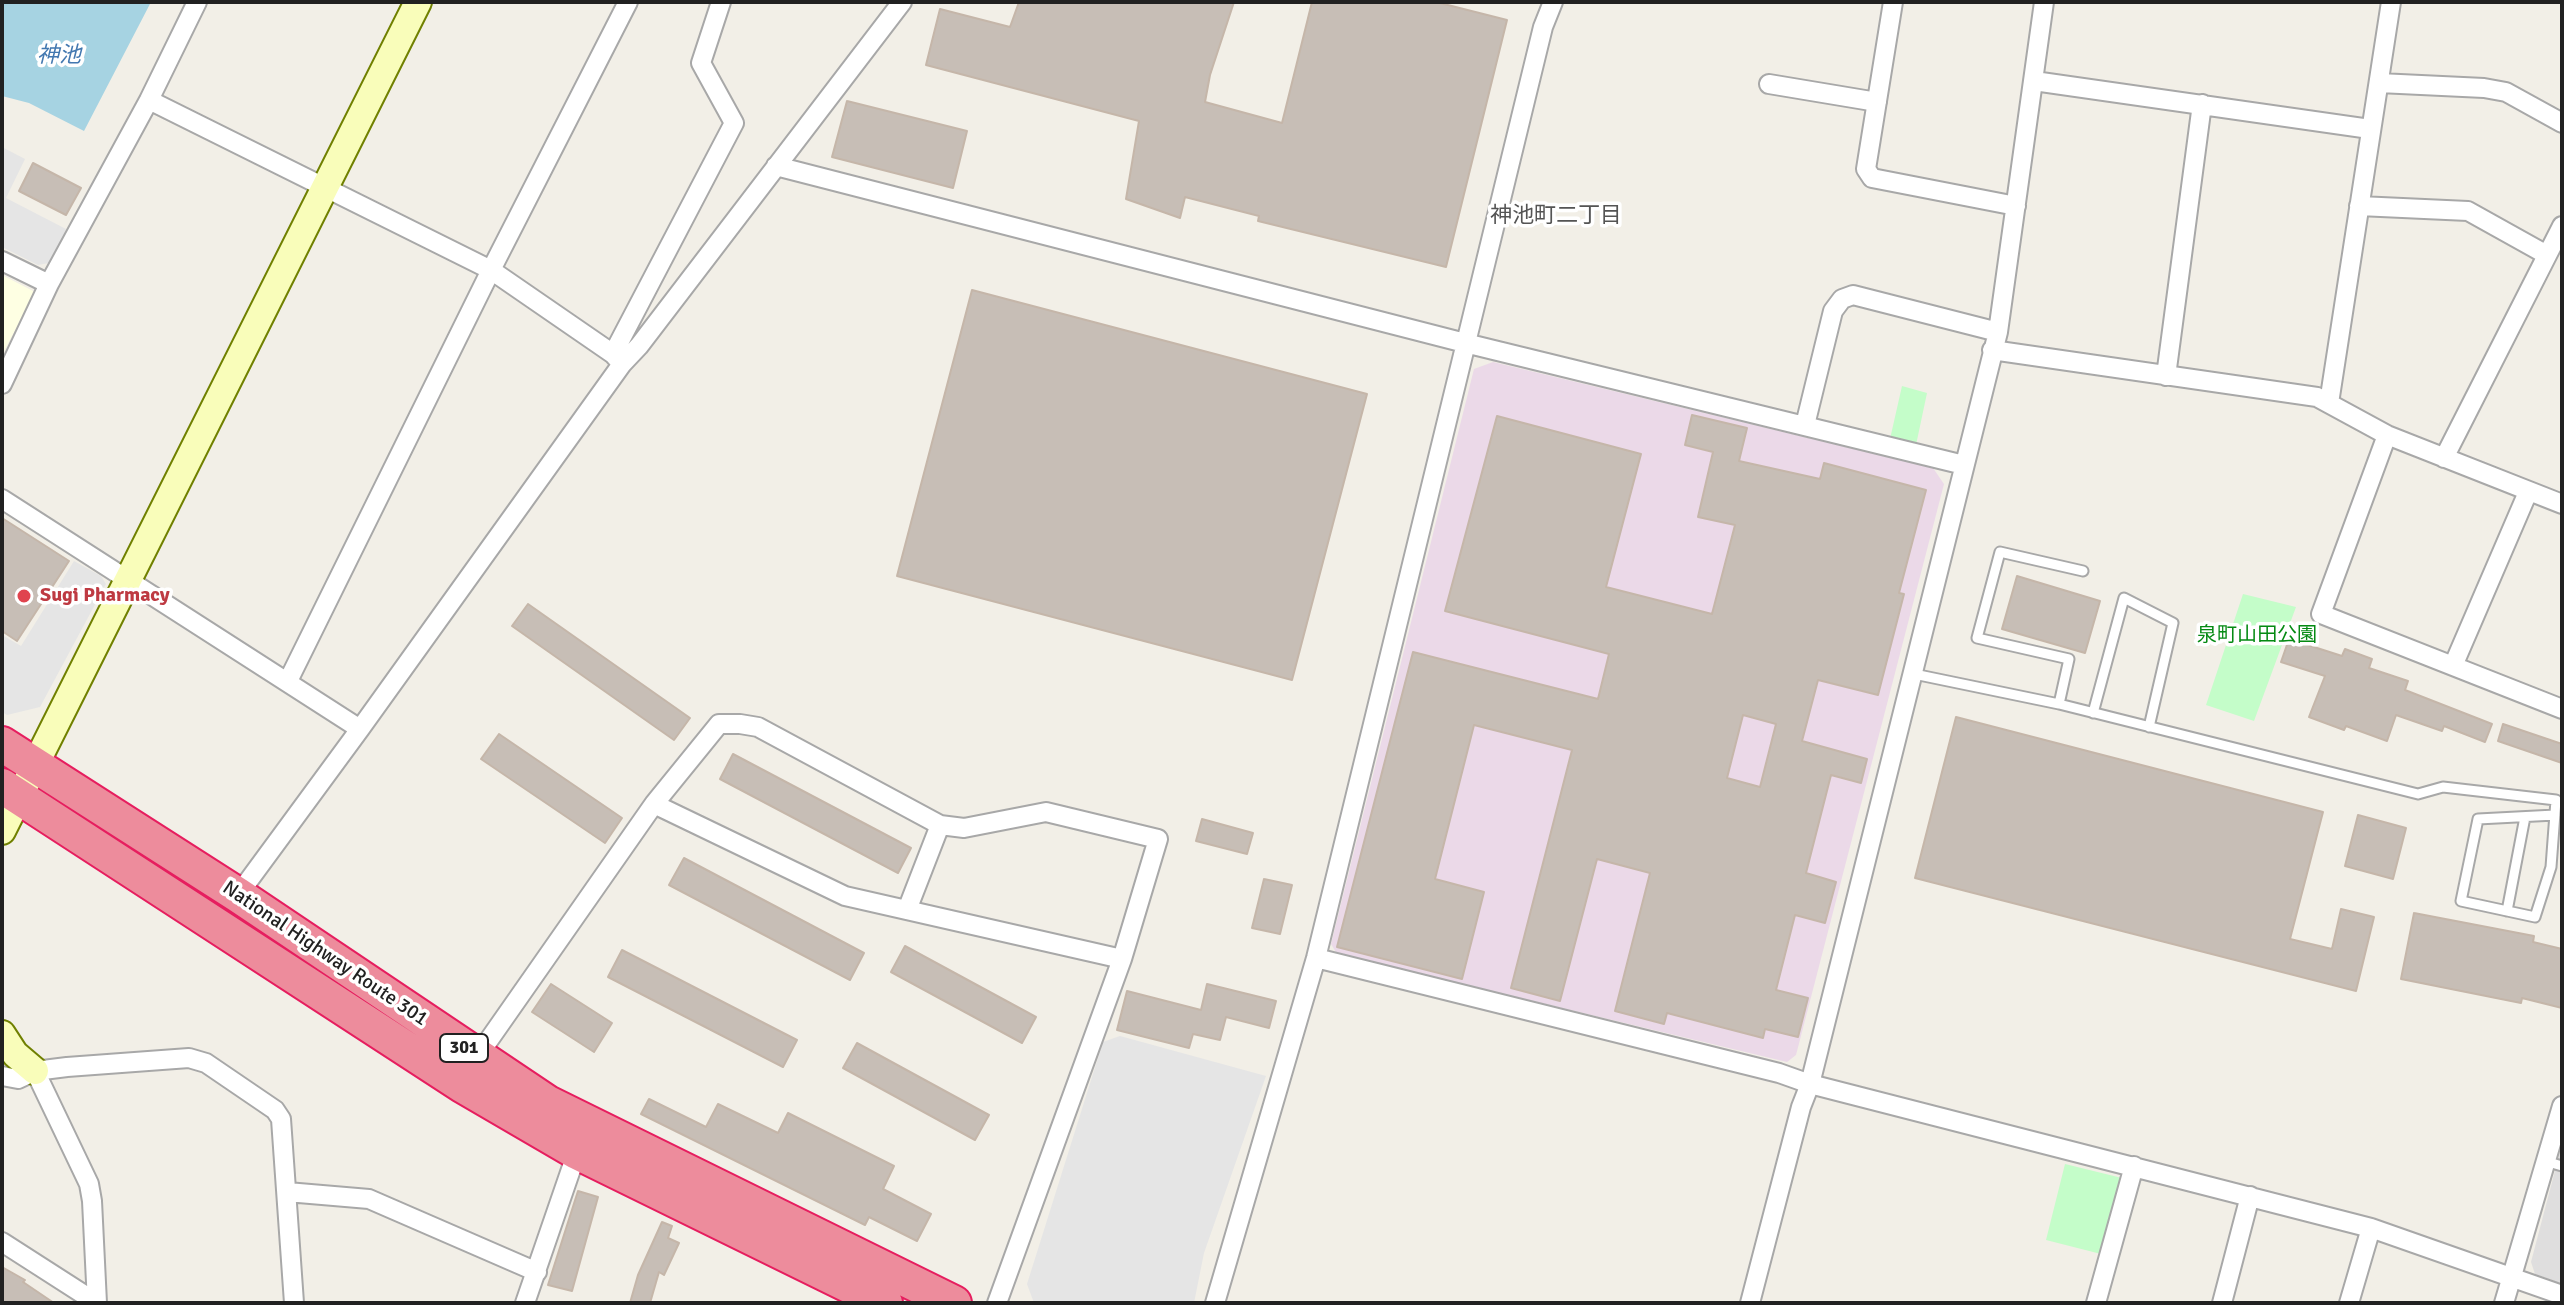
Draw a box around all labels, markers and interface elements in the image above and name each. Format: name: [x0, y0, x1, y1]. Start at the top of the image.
water label: 神池: [37, 43, 81, 69]
district label: 神池町二丁目: [1490, 203, 1622, 229]
place label: Sugi Pharmacy: [40, 584, 170, 608]
marker: Sugi Pharmacy: [15, 587, 33, 605]
park label: 泉町山田公園: [2197, 624, 2317, 648]
street label: National Highway Route 301: [218, 876, 432, 1032]
road number: 301: [440, 1034, 488, 1062]

